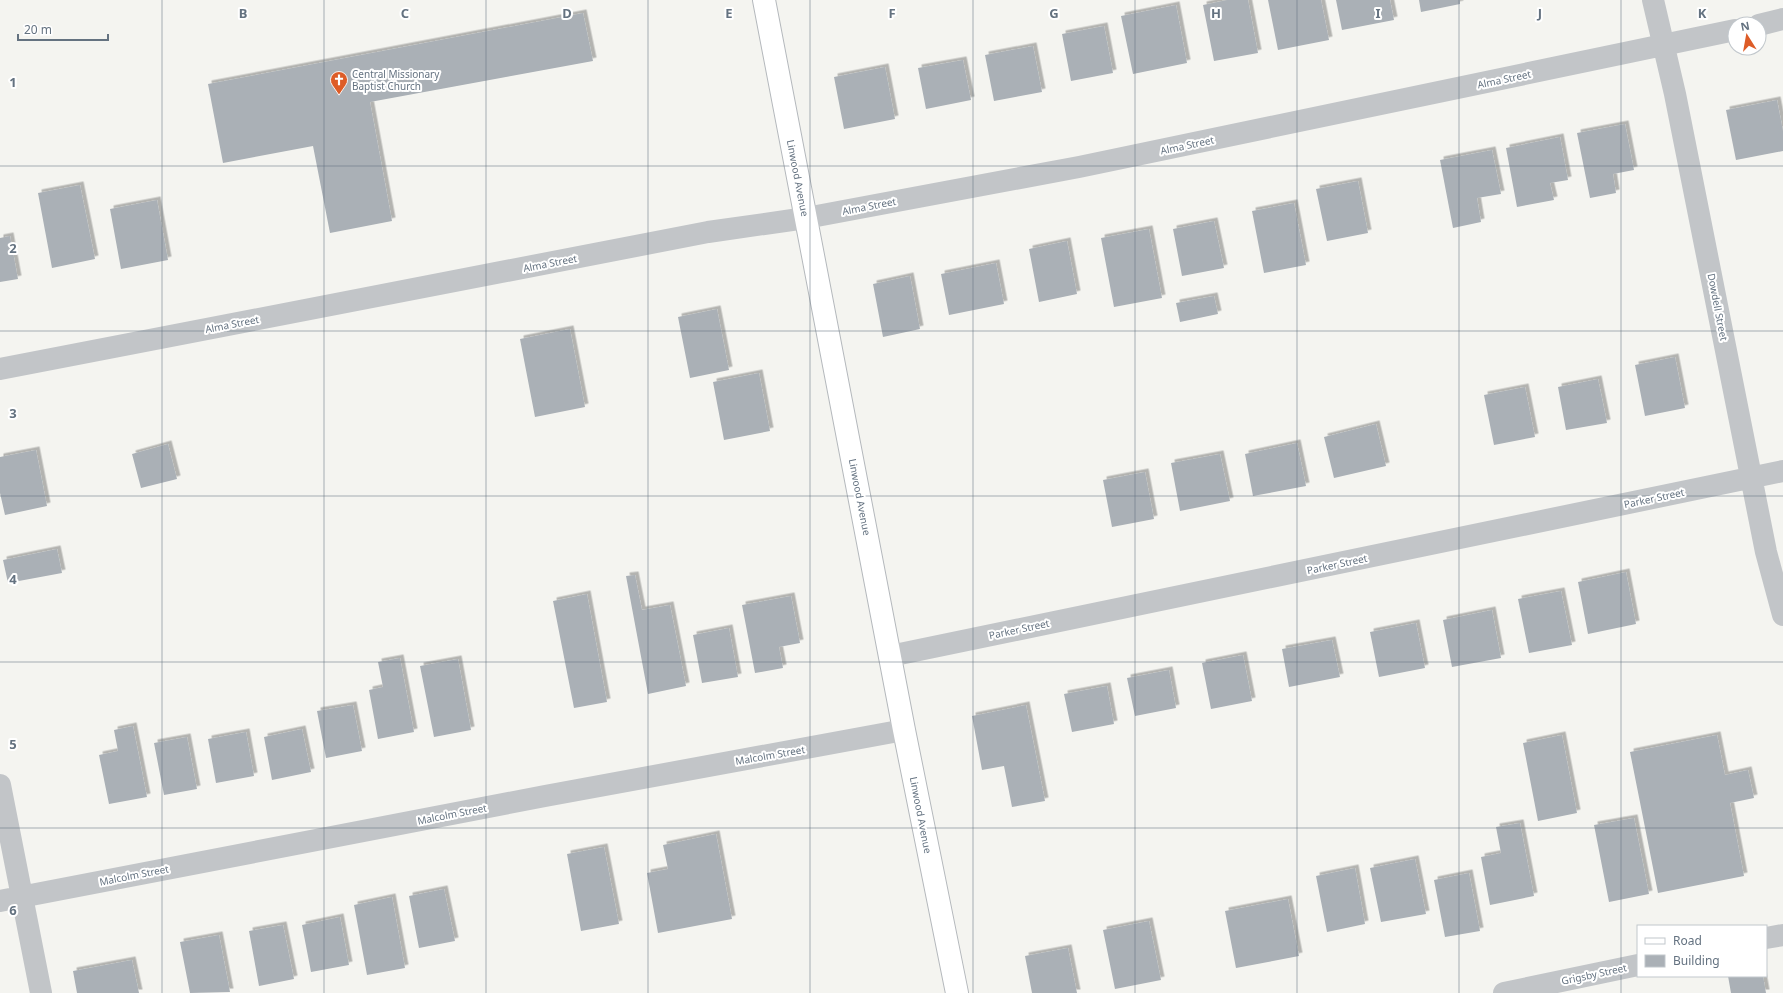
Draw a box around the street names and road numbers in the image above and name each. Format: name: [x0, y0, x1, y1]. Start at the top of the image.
street label: Alma Street: [1476, 66, 1532, 92]
street label: Alma Street: [1159, 132, 1215, 158]
street label: Linwood Avenue: [784, 138, 812, 218]
street label: Alma Street: [841, 194, 897, 218]
street label: Alma Street: [522, 251, 578, 275]
street label: Dowdell Street: [1705, 272, 1731, 342]
street label: Alma Street: [204, 312, 260, 336]
street label: Linwood Avenue: [846, 457, 874, 537]
street label: Parker Street: [1623, 485, 1686, 511]
street label: Parker Street: [1306, 551, 1369, 577]
street label: Parker Street: [988, 616, 1051, 642]
street label: Malcolm Street: [734, 742, 806, 768]
street label: Linwood Avenue: [907, 775, 935, 855]
street label: Malcolm Street: [416, 800, 488, 828]
street label: Malcolm Street: [98, 861, 170, 889]
street label: Grigsby Street: [1560, 960, 1628, 988]

